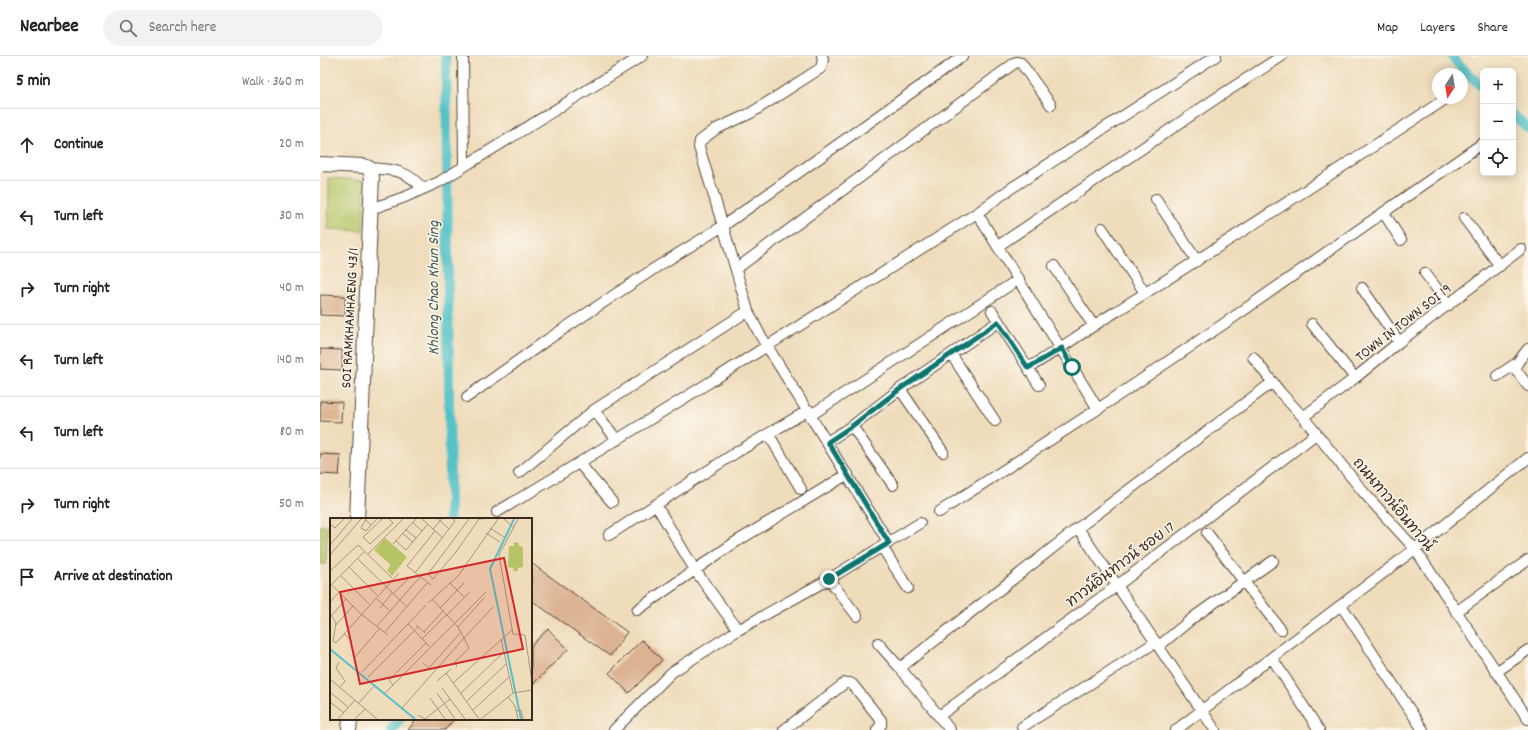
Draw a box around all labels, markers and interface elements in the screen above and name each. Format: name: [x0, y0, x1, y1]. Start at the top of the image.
search box: [103, 10, 383, 46]
text: Nearbee: [20, 14, 79, 41]
icon: search: [117, 17, 139, 39]
text: Search here: [149, 17, 216, 39]
text: Map: [1377, 18, 1398, 38]
text: Layers: [1420, 18, 1455, 38]
text: Share: [1477, 18, 1508, 38]
north arrow: [1432, 68, 1468, 104]
map controls: [1480, 68, 1516, 176]
button: +: [1480, 68, 1516, 104]
text: 5 min: [16, 70, 50, 94]
text: Walk · 360 m: [242, 73, 304, 92]
button: −: [1480, 104, 1516, 140]
icon: ahead: [16, 134, 38, 156]
text: Continue: [54, 134, 103, 156]
text: 20 m: [279, 135, 304, 154]
button: locate: [1480, 140, 1516, 176]
icon: left: [16, 206, 38, 228]
text: Turn left: [54, 206, 103, 228]
text: 30 m: [279, 207, 304, 226]
water label: Khlong Chao Khun Sing: [423, 220, 446, 355]
street label: SOI RAMKHAMHAENG 43/1: [336, 247, 366, 389]
icon: right: [16, 278, 38, 300]
text: Turn right: [54, 278, 110, 300]
text: 40 m: [280, 279, 304, 298]
street label: TOWN IN TOWN SOI 19: [1351, 279, 1457, 368]
icon: left: [16, 350, 38, 372]
text: Turn left: [54, 350, 103, 372]
text: 140 m: [277, 351, 304, 370]
route start: [1063, 358, 1081, 376]
icon: left: [16, 422, 38, 444]
text: Turn left: [54, 422, 103, 444]
text: 80 m: [280, 423, 304, 442]
street label: ถนนทาวน์อินทาวน์: [1346, 453, 1439, 557]
icon: right: [16, 494, 38, 516]
text: Turn right: [54, 494, 110, 516]
text: 50 m: [279, 495, 304, 514]
street label: ทาวน์อินทาวน์ ซอย 17: [1061, 516, 1181, 614]
inset map: [330, 518, 532, 720]
icon: arrive: [16, 566, 38, 588]
text: Arrive at destination: [54, 566, 172, 588]
route end: [820, 570, 838, 588]

